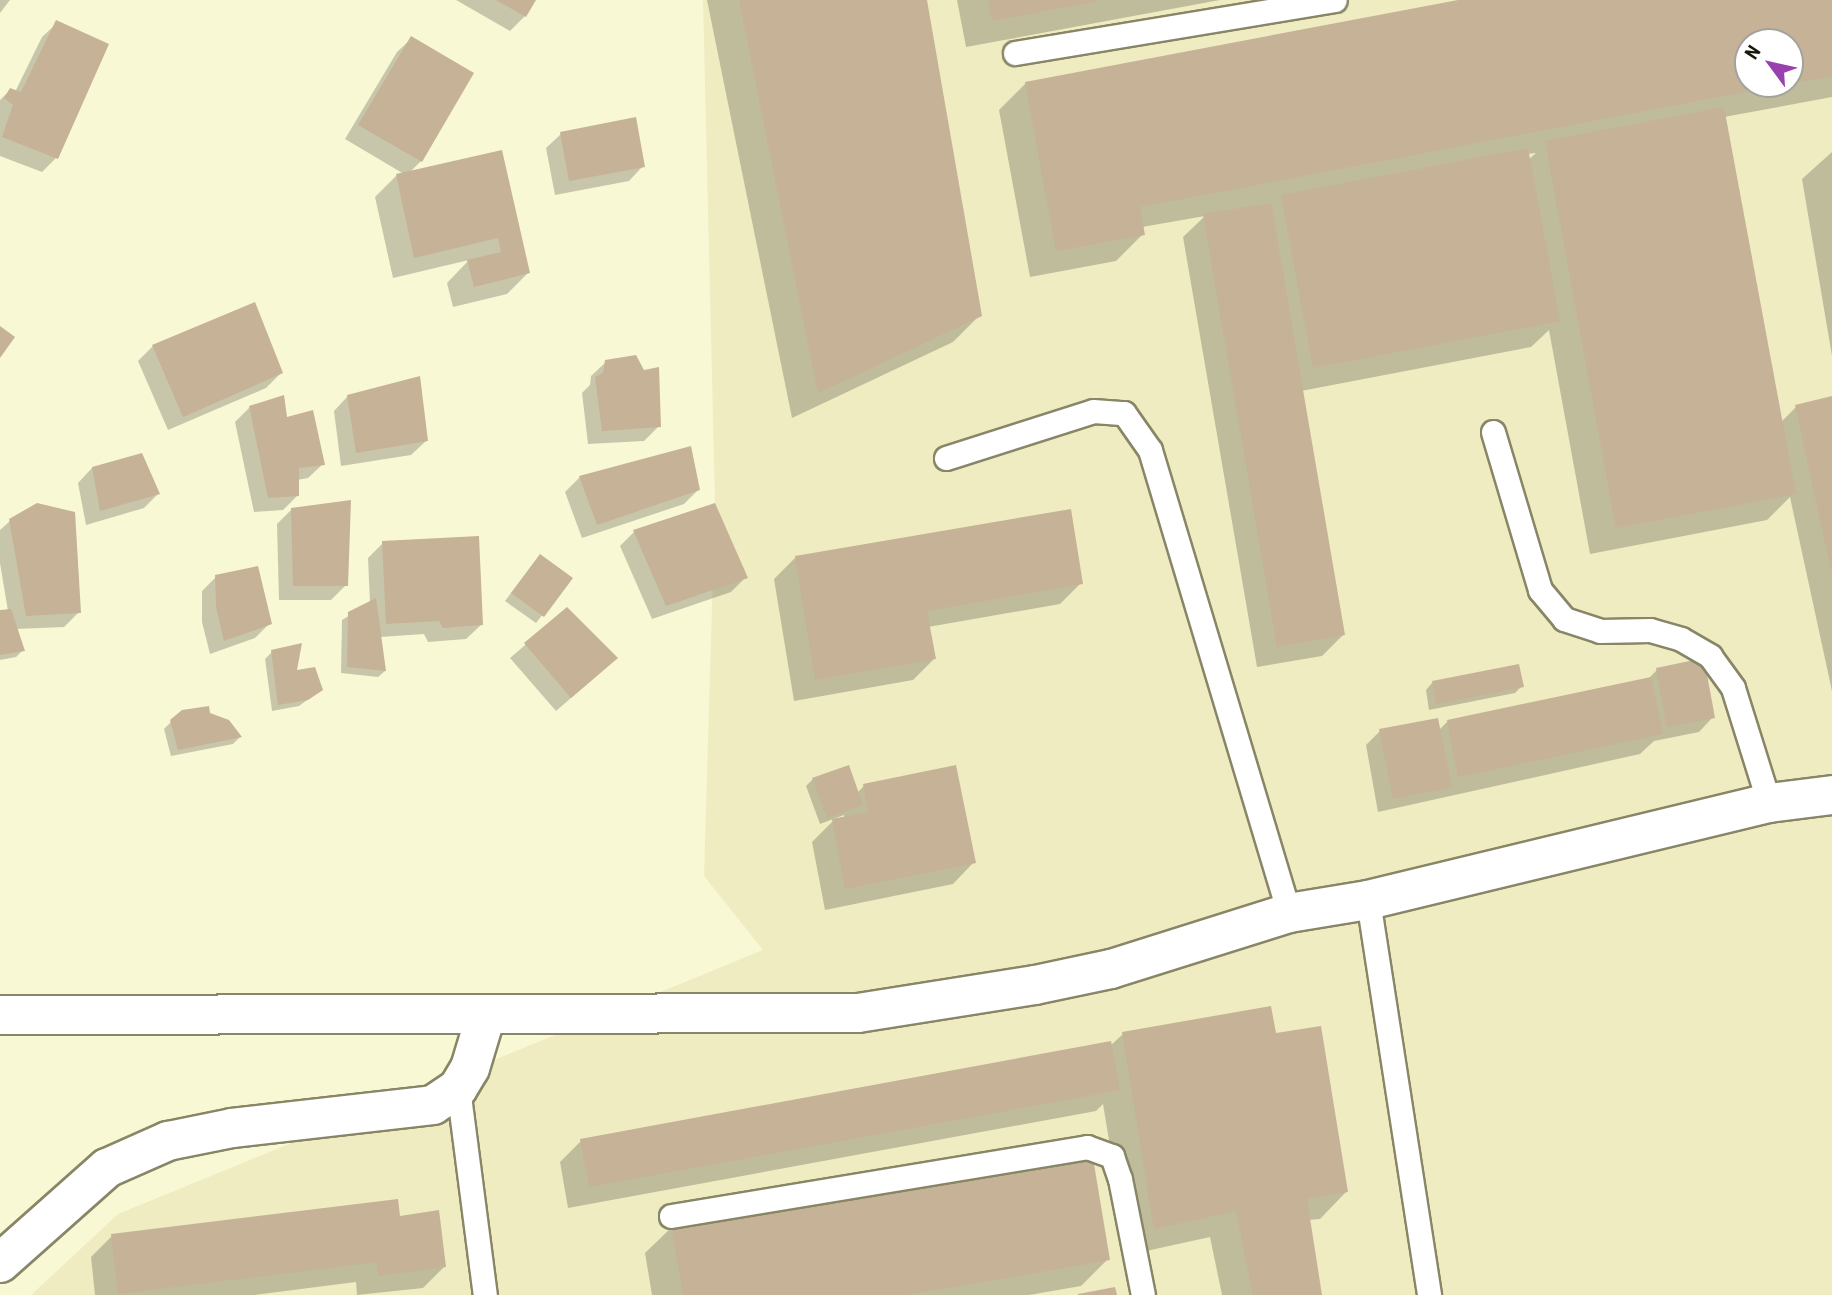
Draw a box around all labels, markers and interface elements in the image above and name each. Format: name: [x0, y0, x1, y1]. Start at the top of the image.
north arrow: [1734, 28, 1804, 98]
text: N: [1740, 41, 1765, 64]

